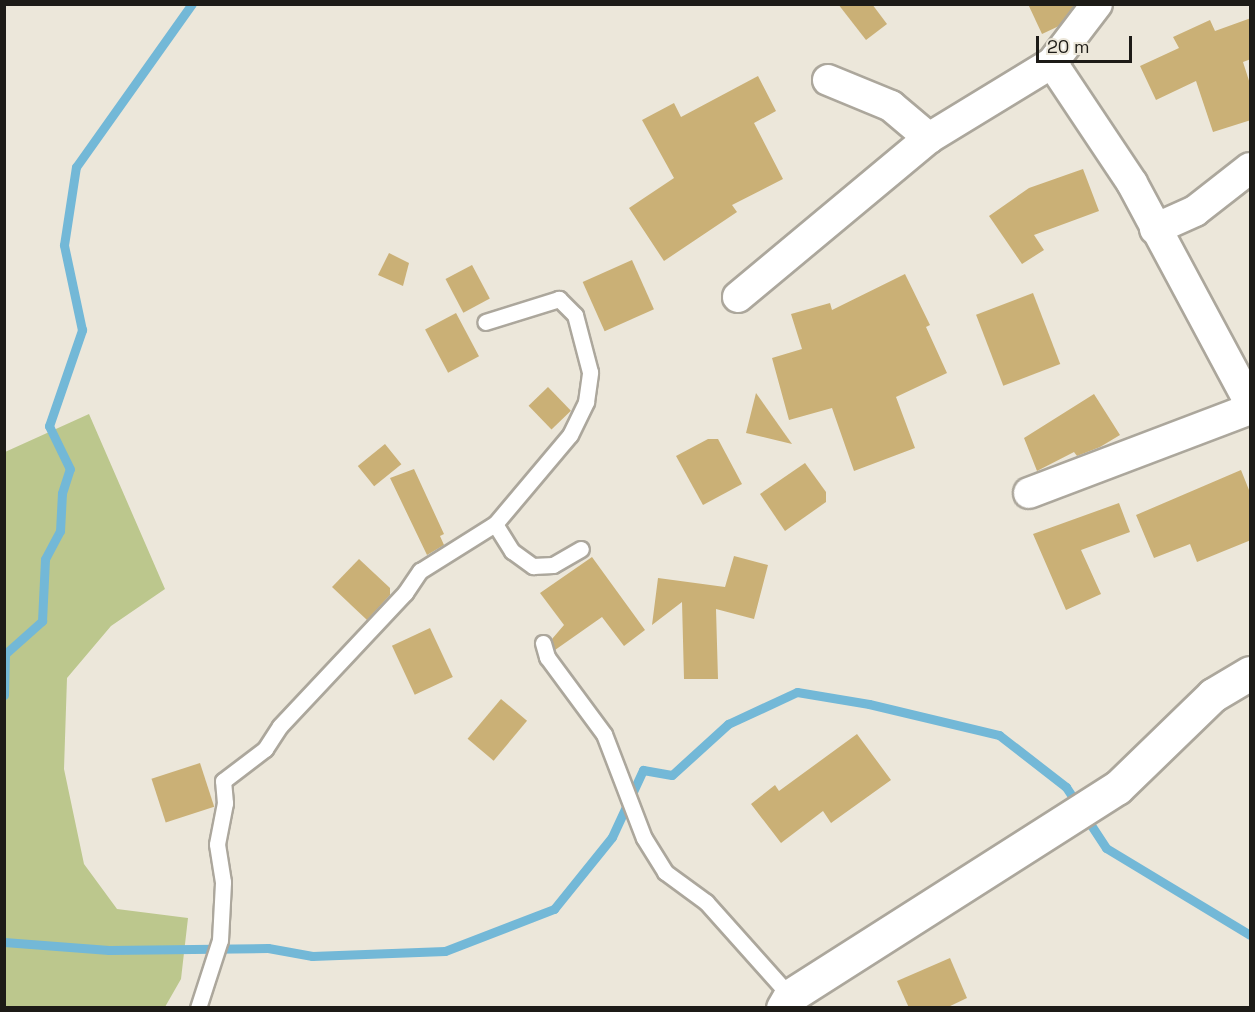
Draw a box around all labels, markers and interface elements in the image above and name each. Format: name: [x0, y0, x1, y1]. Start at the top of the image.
scale bar: [1039, 24, 1135, 62]
text: 20 m: [1047, 35, 1090, 58]

